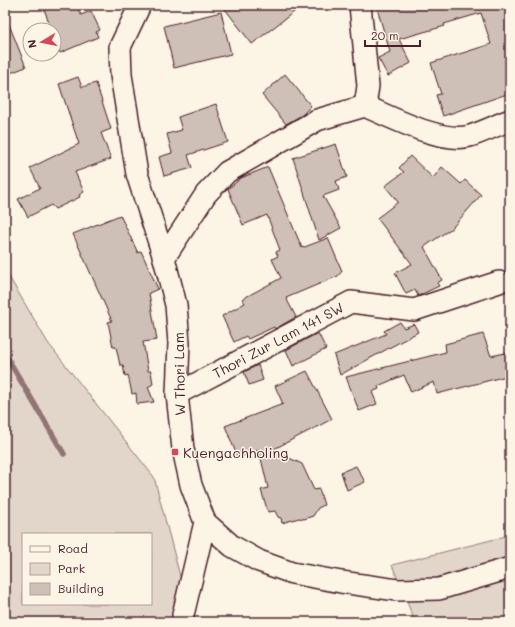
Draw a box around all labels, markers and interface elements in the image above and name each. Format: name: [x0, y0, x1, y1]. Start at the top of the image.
north arrow: [22, 22, 62, 62]
scale bar: [365, 22, 420, 48]
text: 20 m: [371, 27, 399, 43]
text: N: [24, 38, 40, 49]
street label: Thori Zur Lam 141 SW: [209, 297, 347, 383]
street label: W Thori Lam: [169, 332, 189, 416]
place label: Kuengachholing: [183, 443, 288, 462]
marker: Kuengachholing: [170, 447, 180, 457]
legend: [22, 533, 152, 605]
text: Road: [58, 540, 88, 556]
text: Park: [58, 560, 85, 576]
text: Building: [58, 580, 104, 596]

